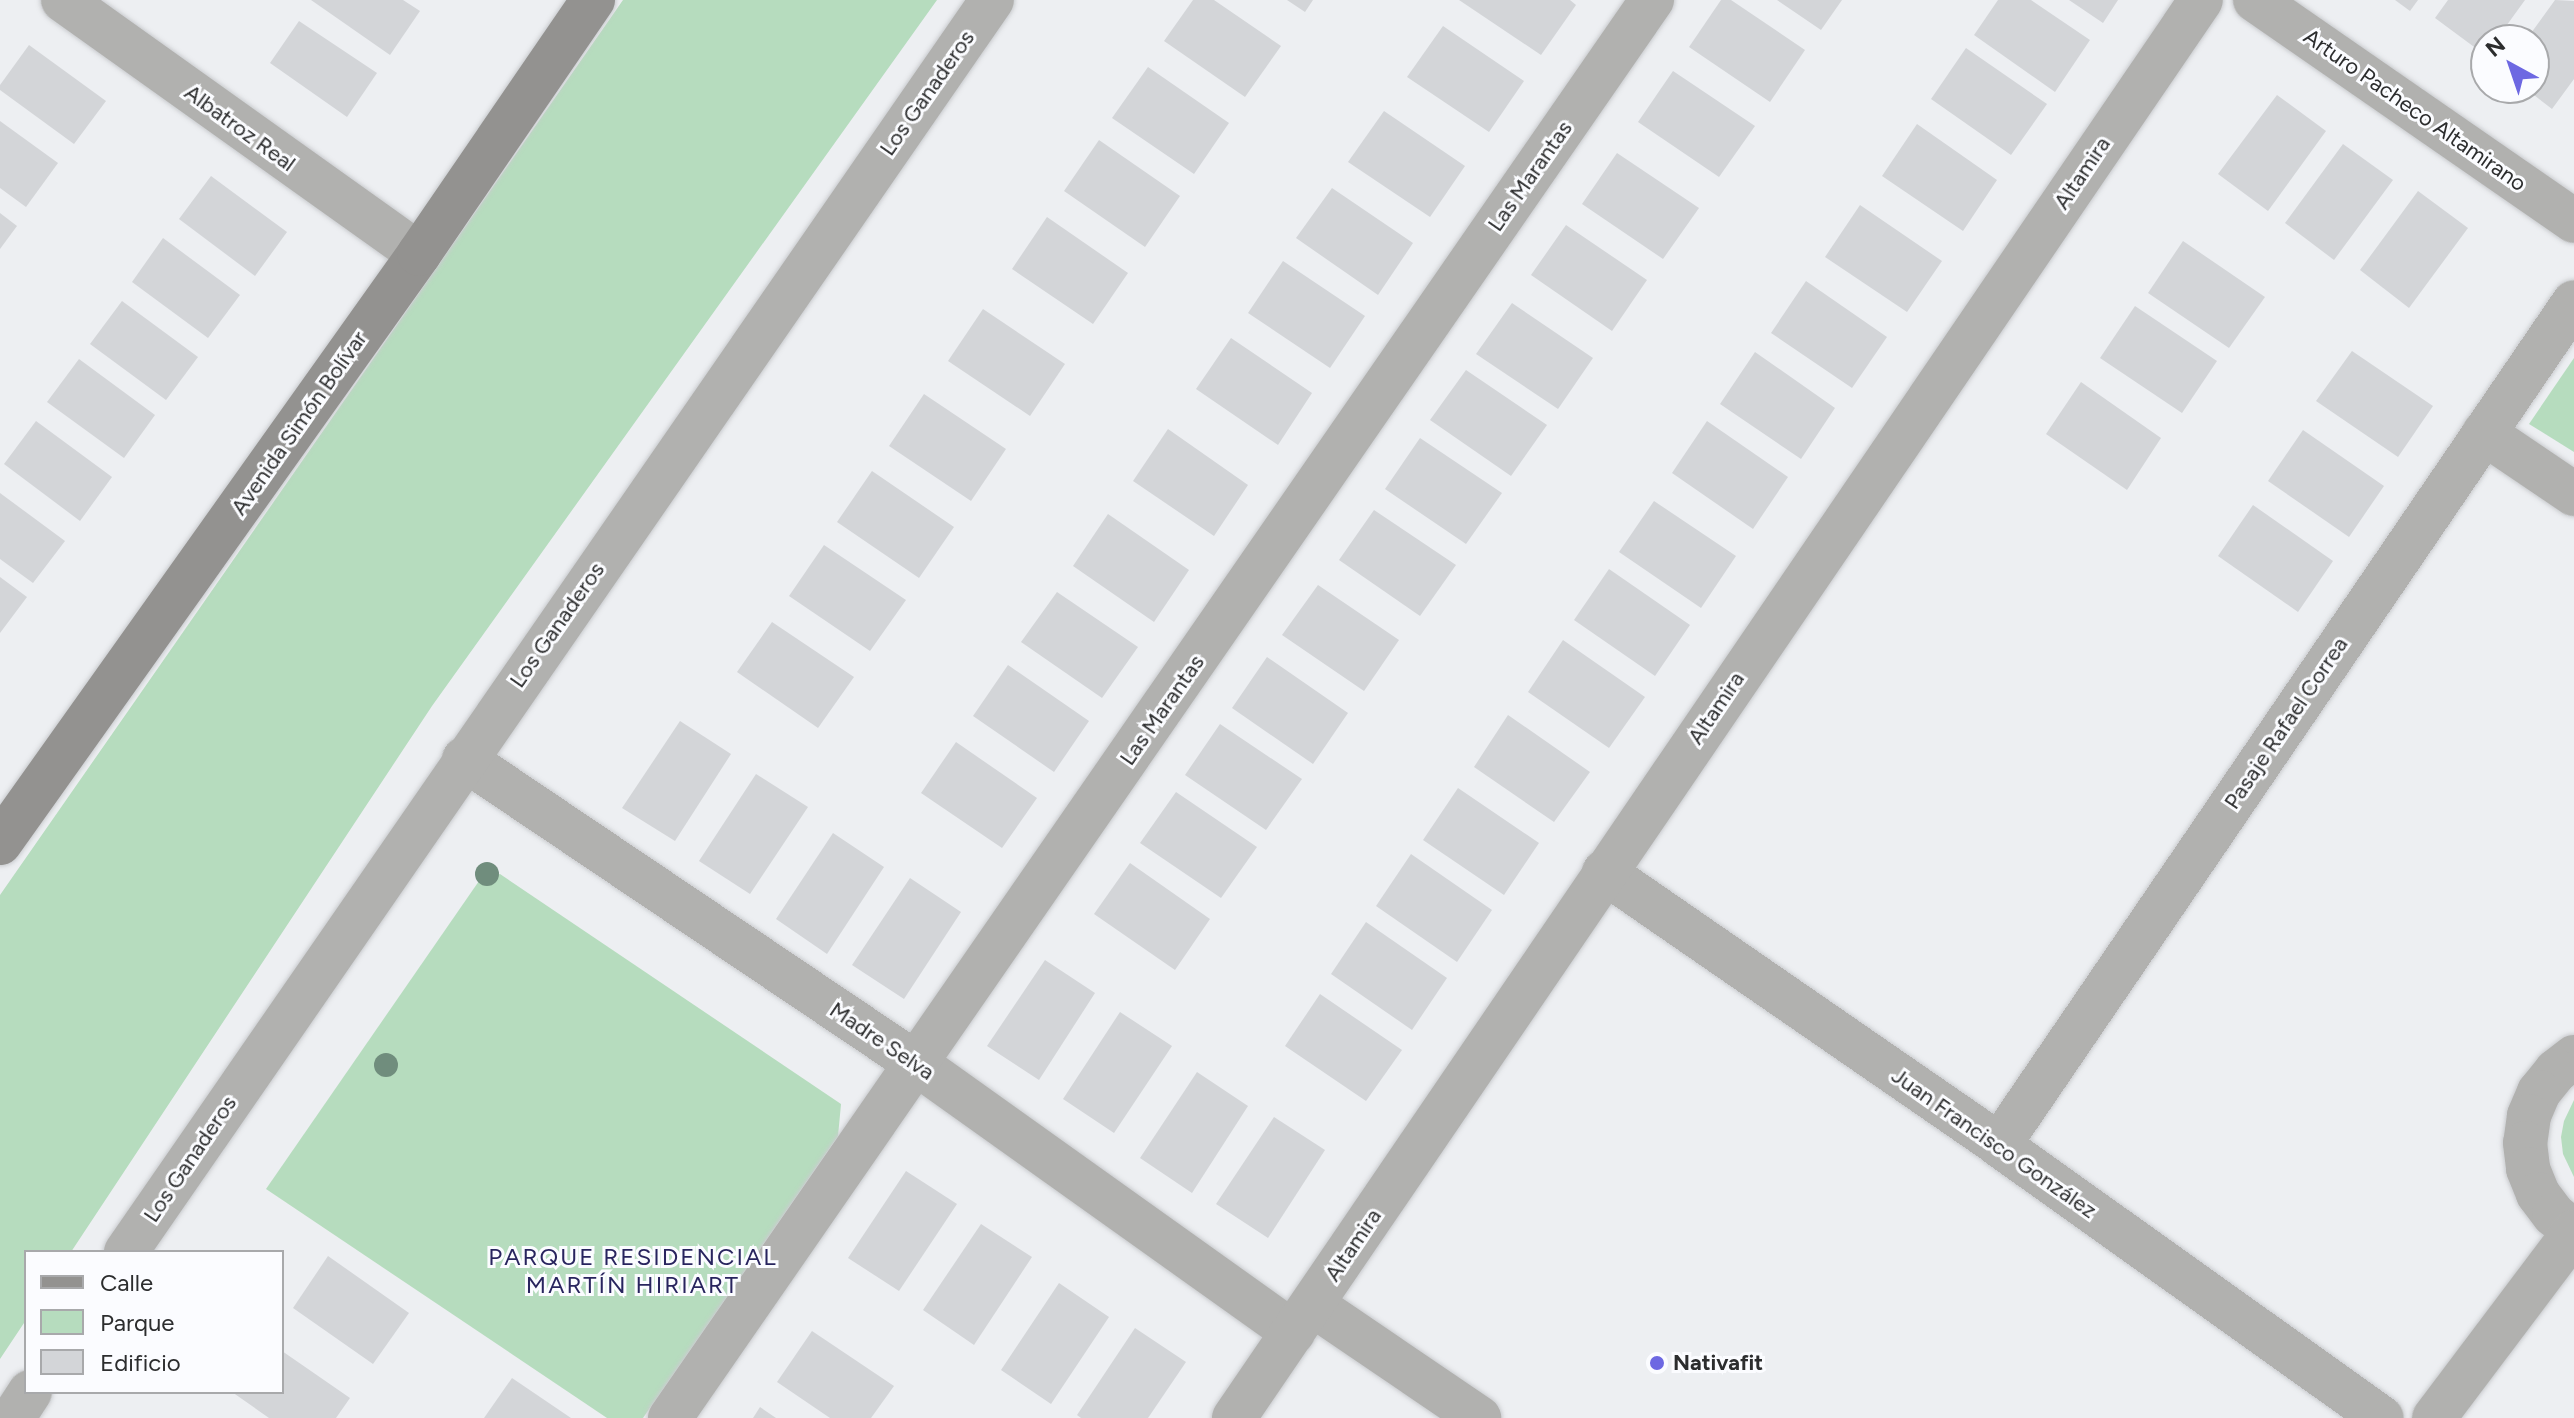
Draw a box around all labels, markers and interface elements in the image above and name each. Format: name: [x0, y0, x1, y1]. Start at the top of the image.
street label: Arturo Pacheco Altamirano: [2299, 23, 2531, 197]
north arrow: [2470, 24, 2550, 104]
street label: Los Ganaderos: [874, 25, 980, 161]
text: N: [2480, 31, 2511, 63]
street label: Albatroz Real: [179, 79, 301, 177]
street label: Las Marantas: [1482, 116, 1578, 236]
street label: Altamira: [2048, 132, 2116, 214]
street label: Avenida Simón Bolívar: [226, 326, 372, 520]
street label: Los Ganaderos: [504, 557, 610, 693]
street label: Pasaje Rafael Correa: [2219, 632, 2353, 814]
street label: Las Marantas: [1114, 650, 1210, 770]
street label: Altamira: [1682, 667, 1750, 749]
street label: Madre Selva: [825, 996, 939, 1086]
street label: Juan Francisco González: [1887, 1062, 2101, 1224]
street label: Los Ganaderos: [138, 1091, 242, 1227]
street label: Altamira: [1319, 1204, 1387, 1286]
district label: PARQUE RESIDENCIAL MARTÍN HIRIART: [488, 1243, 778, 1299]
legend: [24, 1250, 284, 1394]
text: Calle: [100, 1268, 153, 1297]
text: Parque: [100, 1308, 174, 1337]
text: Edificio: [100, 1348, 181, 1377]
place label: Nativafit: [1673, 1350, 1763, 1376]
marker: Nativafit: [1648, 1354, 1666, 1372]

